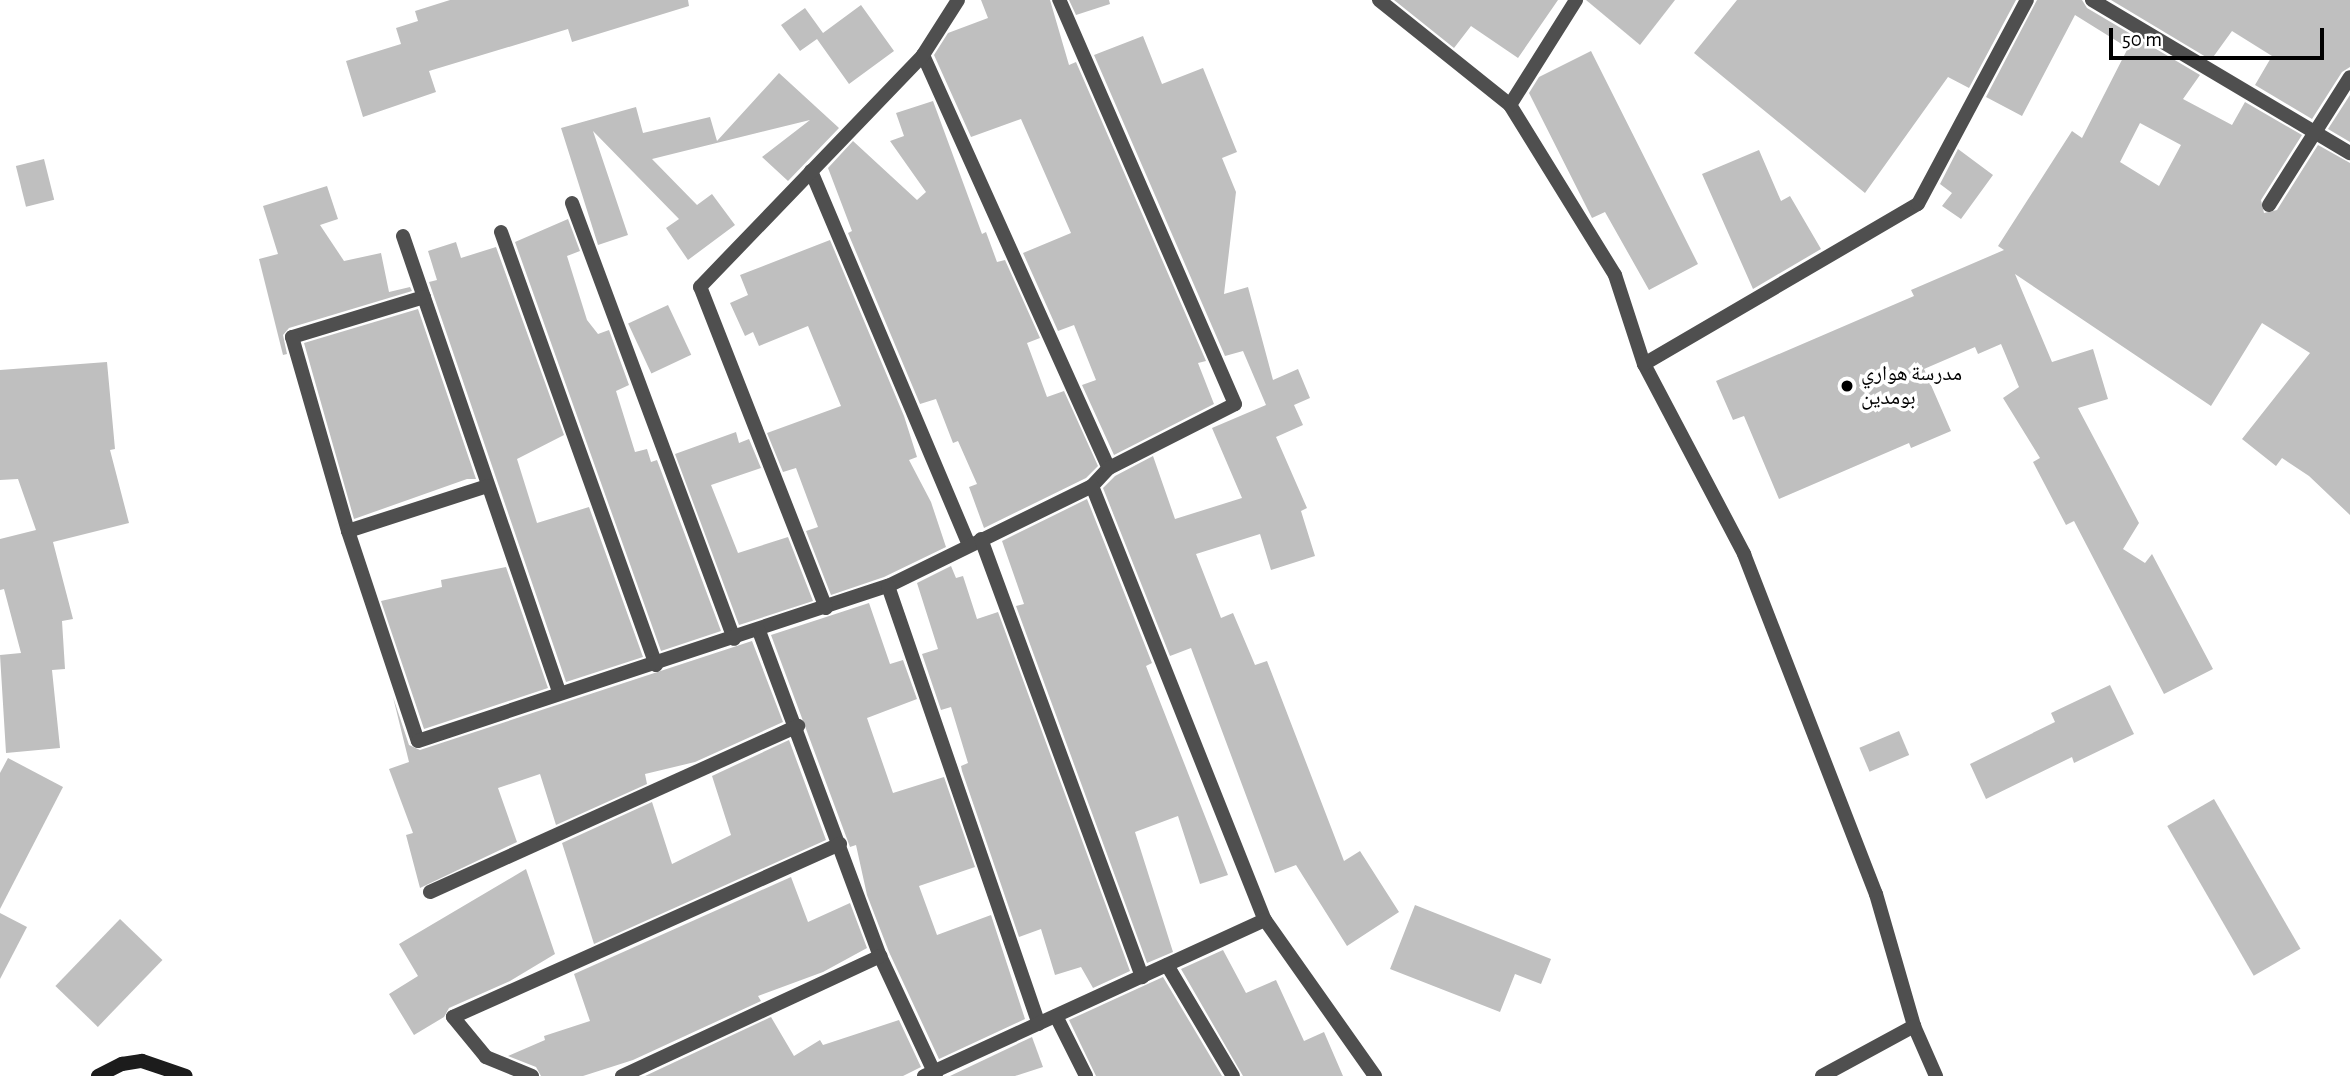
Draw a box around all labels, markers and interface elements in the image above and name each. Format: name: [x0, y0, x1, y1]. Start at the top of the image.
scale bar: [2112, 14, 2327, 58]
text: 50 m: [2122, 29, 2162, 50]
place label: مدرسة هواري بومدين: [1861, 361, 1962, 411]
marker: مدرسة هواري بومدين: [1839, 378, 1855, 394]

